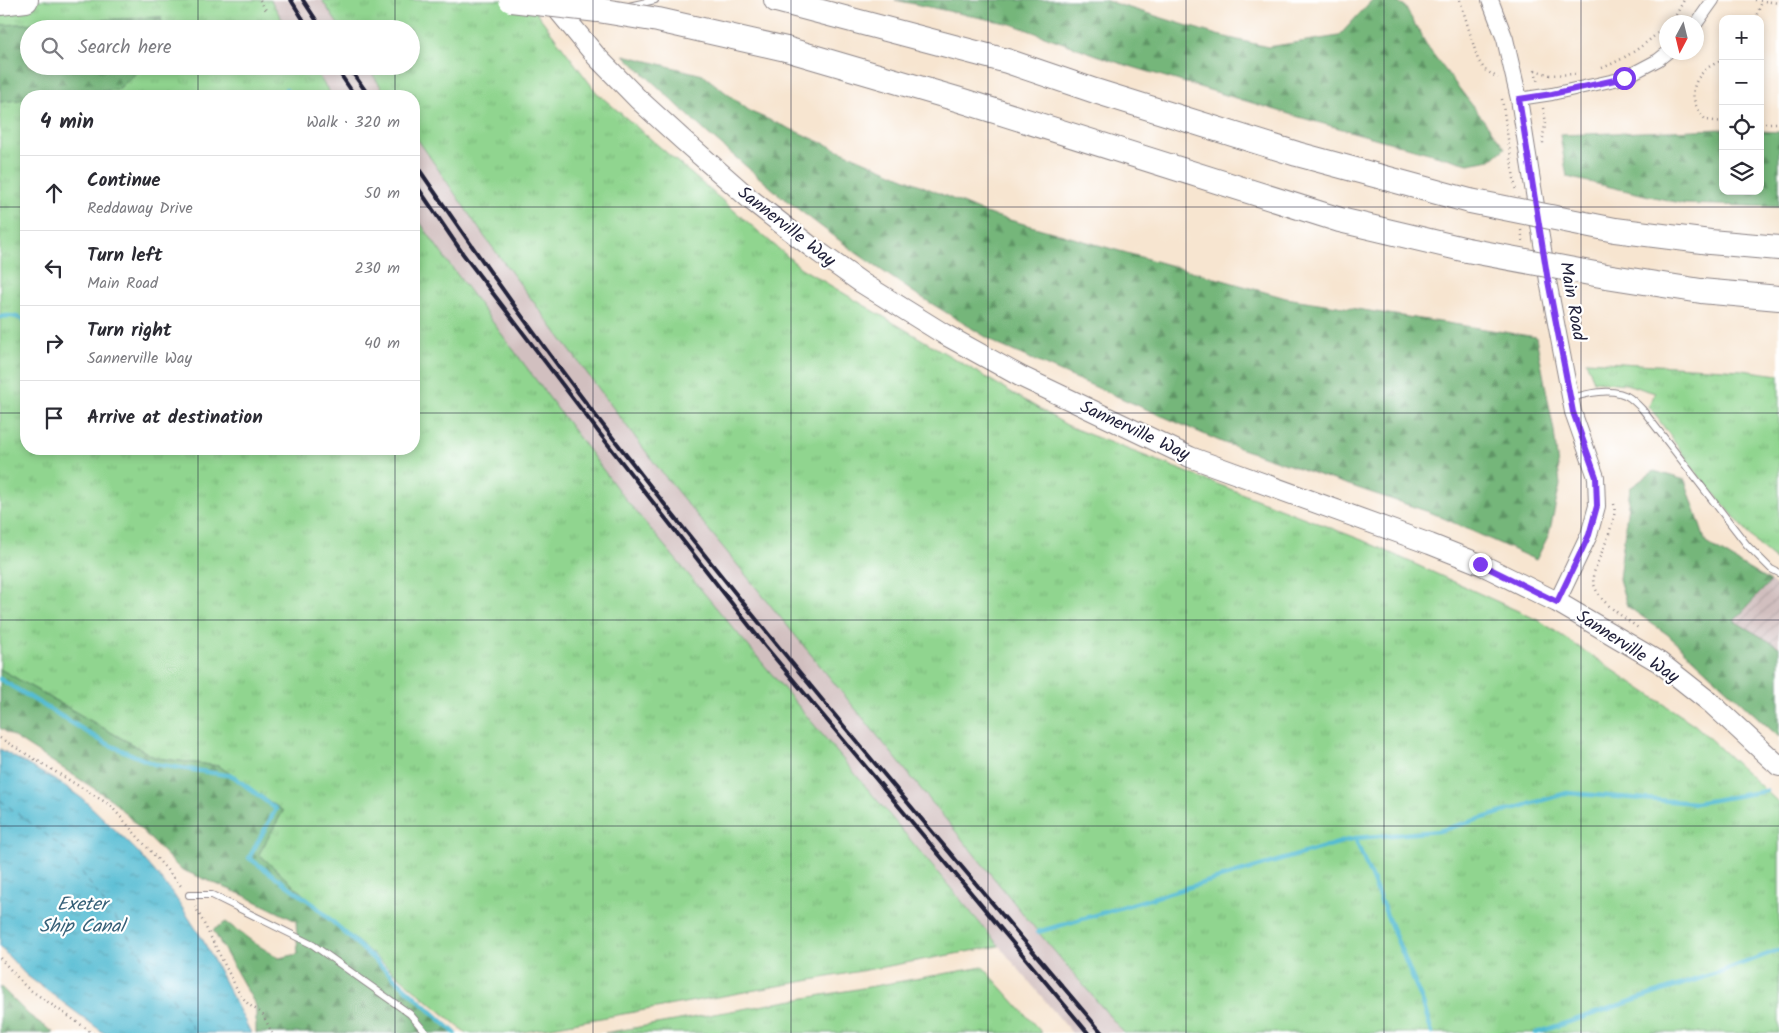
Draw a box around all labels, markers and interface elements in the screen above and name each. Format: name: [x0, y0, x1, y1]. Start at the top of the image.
north arrow: [1659, 15, 1704, 60]
map controls: [1719, 15, 1764, 195]
button: +: [1719, 15, 1764, 60]
search box: [20, 20, 420, 75]
text: Search here: [78, 33, 172, 63]
icon: search: [38, 34, 66, 62]
button: −: [1719, 60, 1764, 105]
route start: [1613, 67, 1636, 90]
button: locate: [1719, 105, 1764, 150]
text: 4 min: [40, 106, 94, 139]
text: Walk · 320 m: [306, 110, 400, 135]
button: layers: [1719, 150, 1764, 195]
text: Continue: [87, 166, 160, 196]
icon: ahead: [40, 179, 68, 207]
street label: Sannerville Way: [731, 179, 842, 275]
text: 50 m: [364, 181, 400, 206]
text: Reddaway Drive: [87, 196, 193, 221]
text: Turn left: [87, 241, 162, 271]
icon: left: [40, 254, 68, 282]
text: 230 m: [354, 256, 400, 281]
street label: Main Road: [1550, 259, 1593, 344]
text: Main Road: [87, 271, 158, 296]
text: Turn right: [87, 316, 172, 346]
icon: right: [40, 329, 68, 357]
text: 40 m: [364, 331, 400, 356]
text: Sannerville Way: [87, 346, 192, 371]
street label: Sannerville Way: [1075, 393, 1195, 470]
text: Arrive at destination: [87, 403, 263, 433]
icon: arrive: [40, 404, 68, 432]
route end: [1469, 553, 1492, 576]
street label: Sannerville Way: [1570, 603, 1685, 692]
water label: Exeter Ship Canal: [39, 890, 128, 942]

